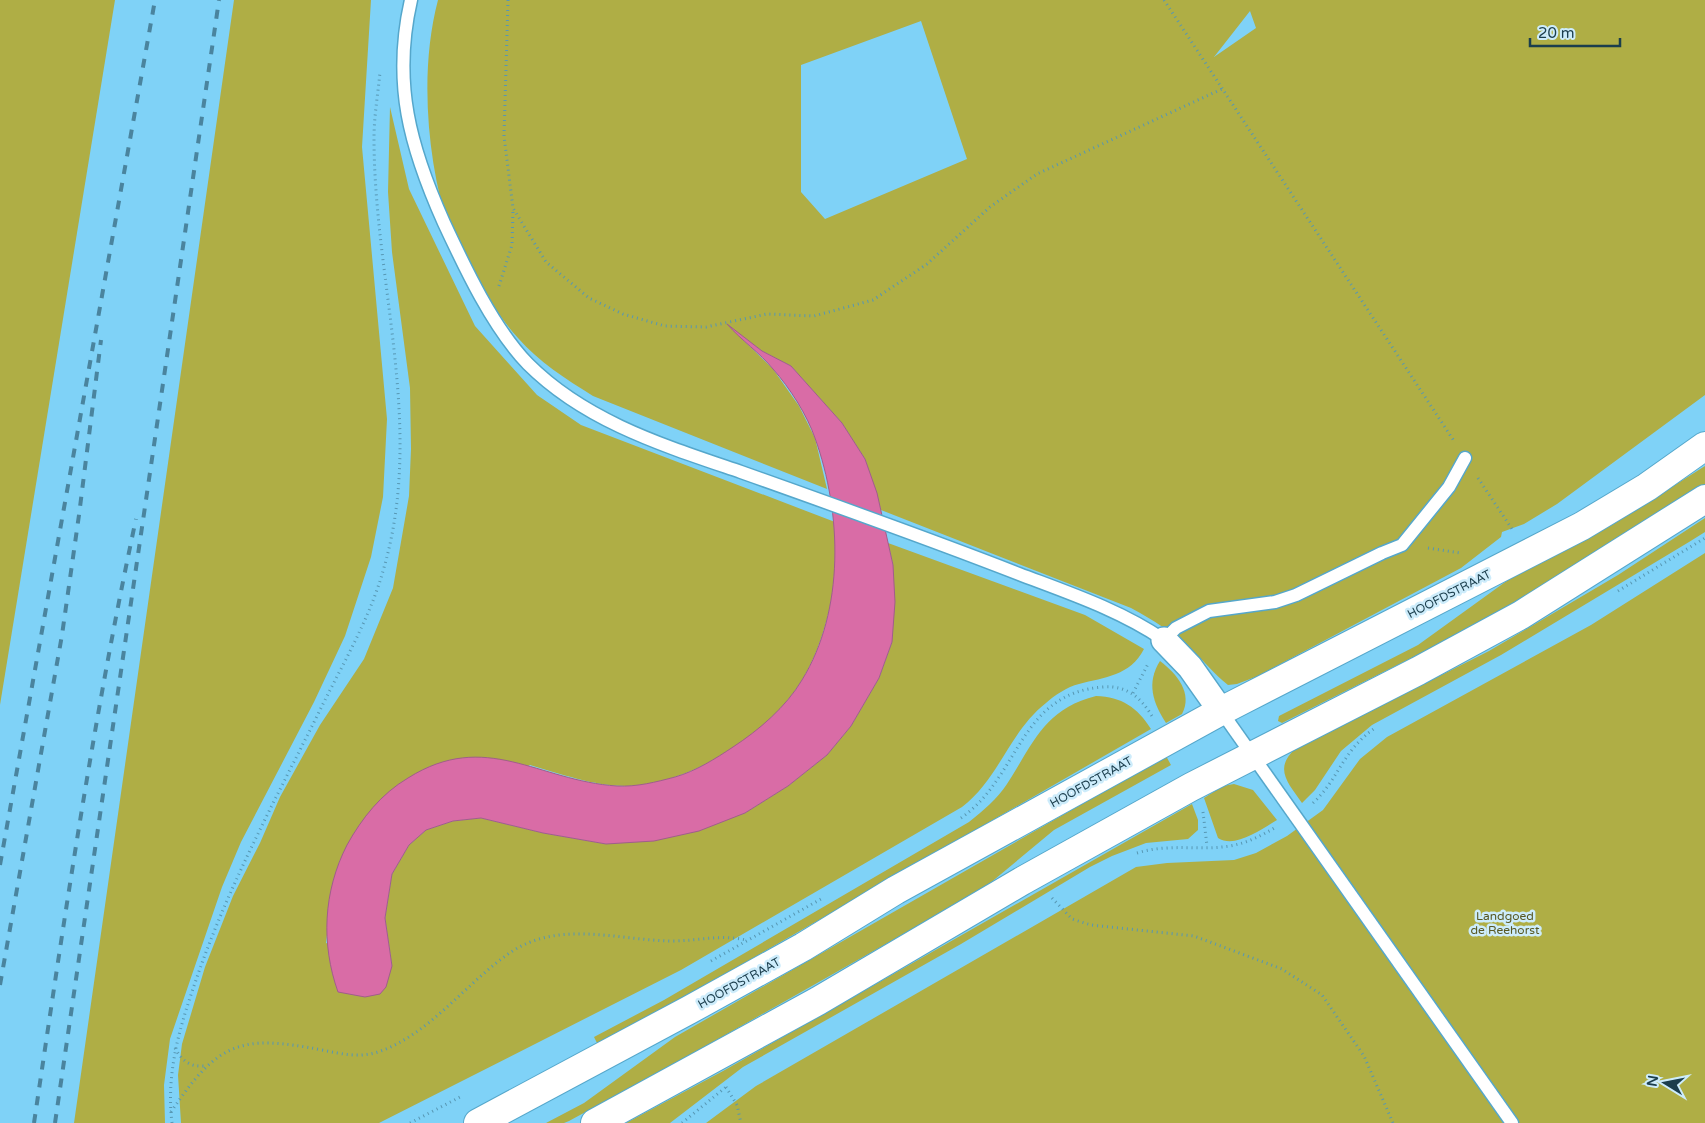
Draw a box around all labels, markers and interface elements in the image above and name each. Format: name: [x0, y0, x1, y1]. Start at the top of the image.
scale bar: [1530, 15, 1620, 47]
text: 20 m: [1538, 24, 1575, 42]
street label: HOOFDSTRAAT: [1405, 567, 1494, 621]
street label: HOOFDSTRAAT: [1047, 753, 1135, 810]
park label: Landgoed de Reehorst: [1470, 909, 1540, 937]
street label: HOOFDSTRAAT: [695, 954, 783, 1011]
north arrow: [1640, 1058, 1690, 1108]
text: N: [1643, 1074, 1662, 1088]

